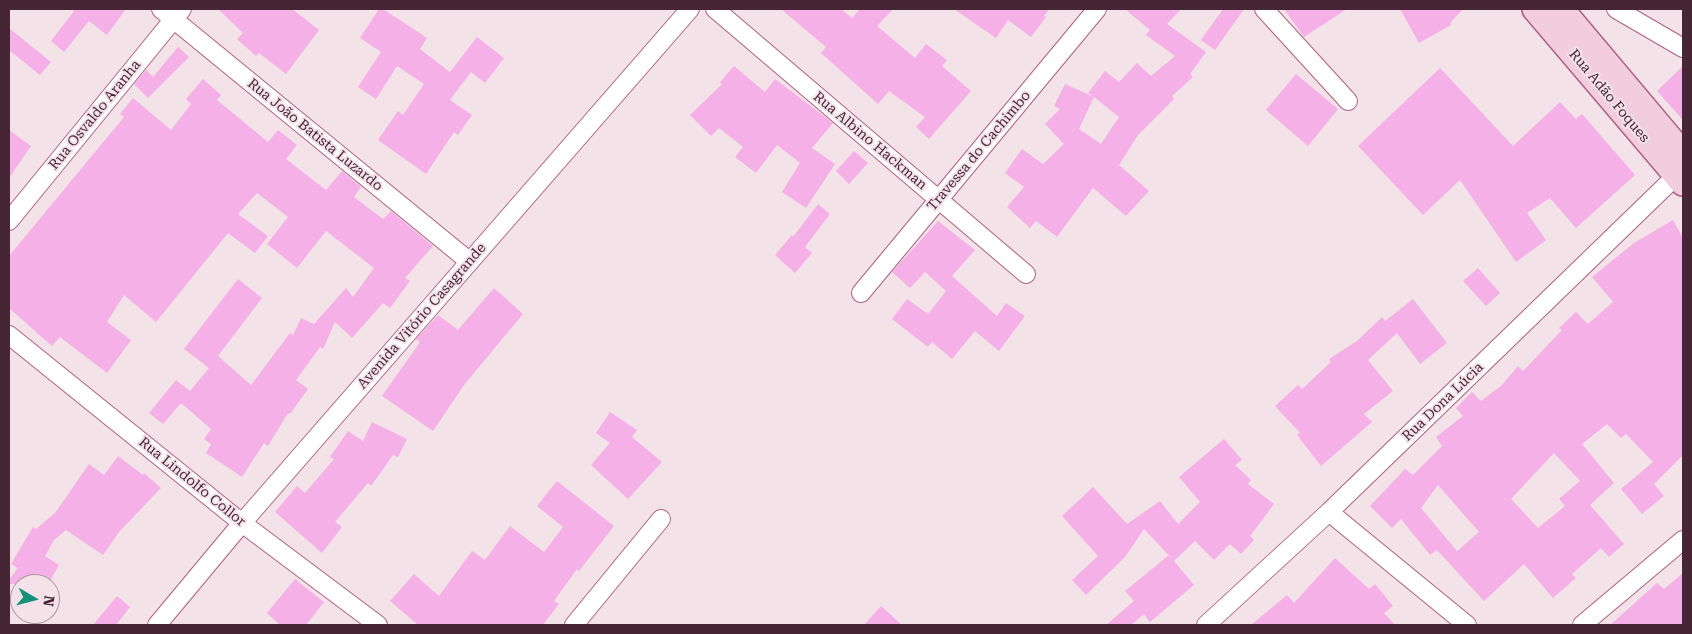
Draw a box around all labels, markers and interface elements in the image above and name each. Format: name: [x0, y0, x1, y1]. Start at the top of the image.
street label: Rua Adão Foques: [1565, 46, 1653, 146]
street label: Rua Osvaldo Aranha: [46, 57, 144, 173]
street label: Rua João Batista Luzardo: [244, 75, 386, 195]
street label: Travessa do Cachimbo: [924, 87, 1034, 215]
street label: Rua Albino Hackman: [810, 88, 930, 194]
street label: Avenida Vitório Casagrande: [354, 240, 490, 392]
street label: Rua Dona Lúcia: [1399, 359, 1487, 445]
street label: Rua Lindolfo Collor: [135, 434, 249, 530]
north arrow: [10, 574, 60, 624]
text: N: [40, 594, 58, 607]

